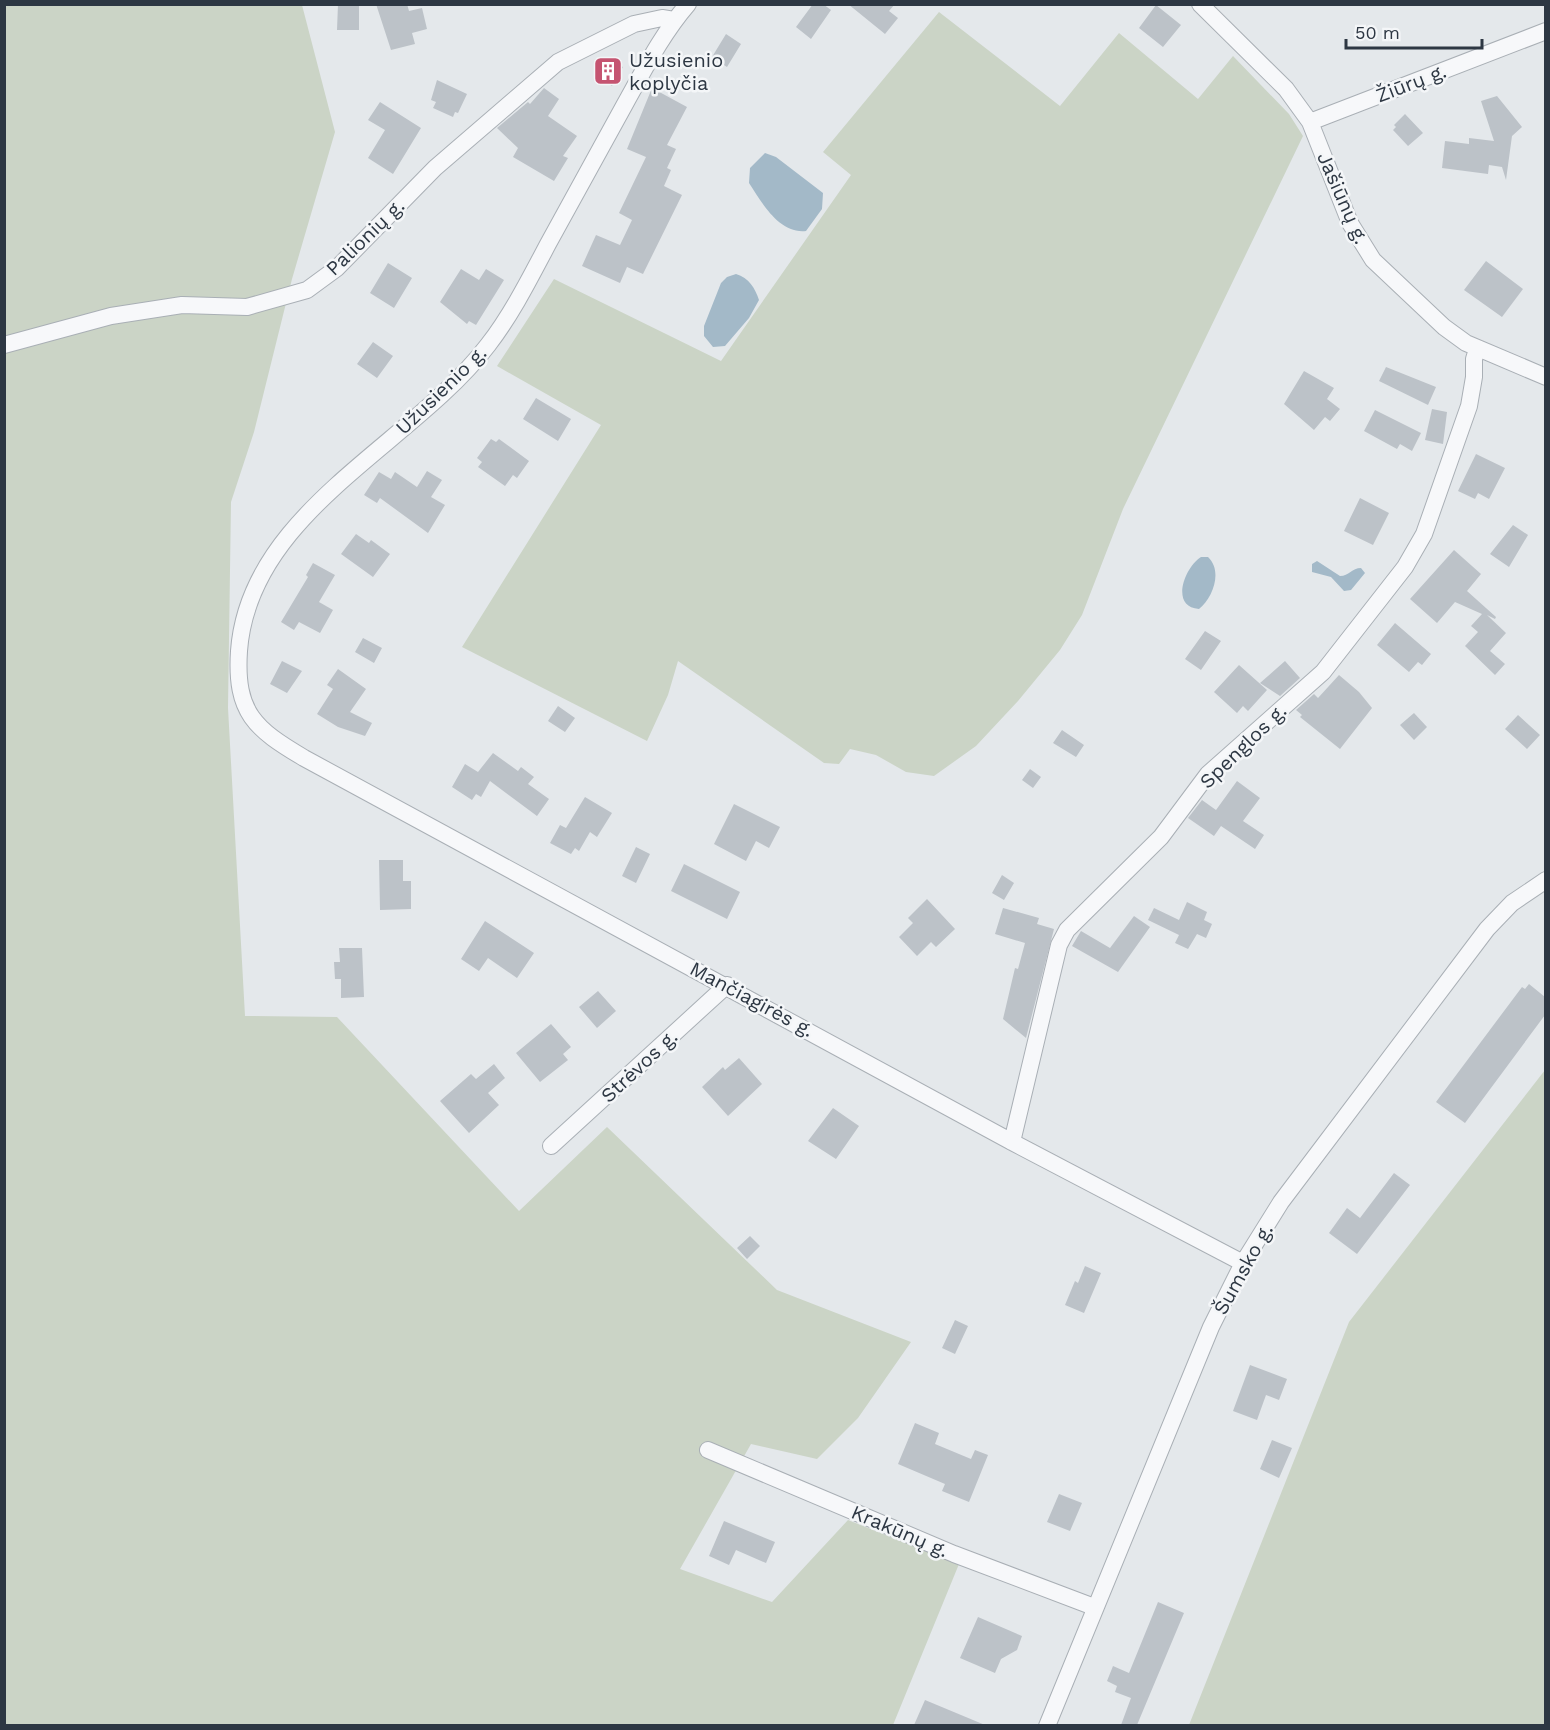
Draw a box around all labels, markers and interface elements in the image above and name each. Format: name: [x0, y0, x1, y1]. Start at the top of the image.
scale bar: [1346, 12, 1482, 50]
text: 50 m: [1355, 22, 1400, 43]
place label: Užusienio koplyčia: [629, 48, 723, 95]
building icon: Užusienio koplyčia: [592, 55, 624, 87]
street label: Žiūrų g.: [1372, 59, 1450, 107]
street label: Jašiūnų g.: [1312, 148, 1374, 248]
street label: Palionių g.: [321, 194, 409, 280]
street label: Užusienio g.: [391, 341, 491, 439]
street label: Spenglos g.: [1195, 699, 1291, 793]
street label: Mančiagirės g.: [686, 956, 818, 1042]
street label: Strėvos g.: [596, 1024, 682, 1108]
street label: Šumsko g.: [1208, 1219, 1278, 1319]
street label: Krakūnų g.: [848, 1500, 952, 1562]

